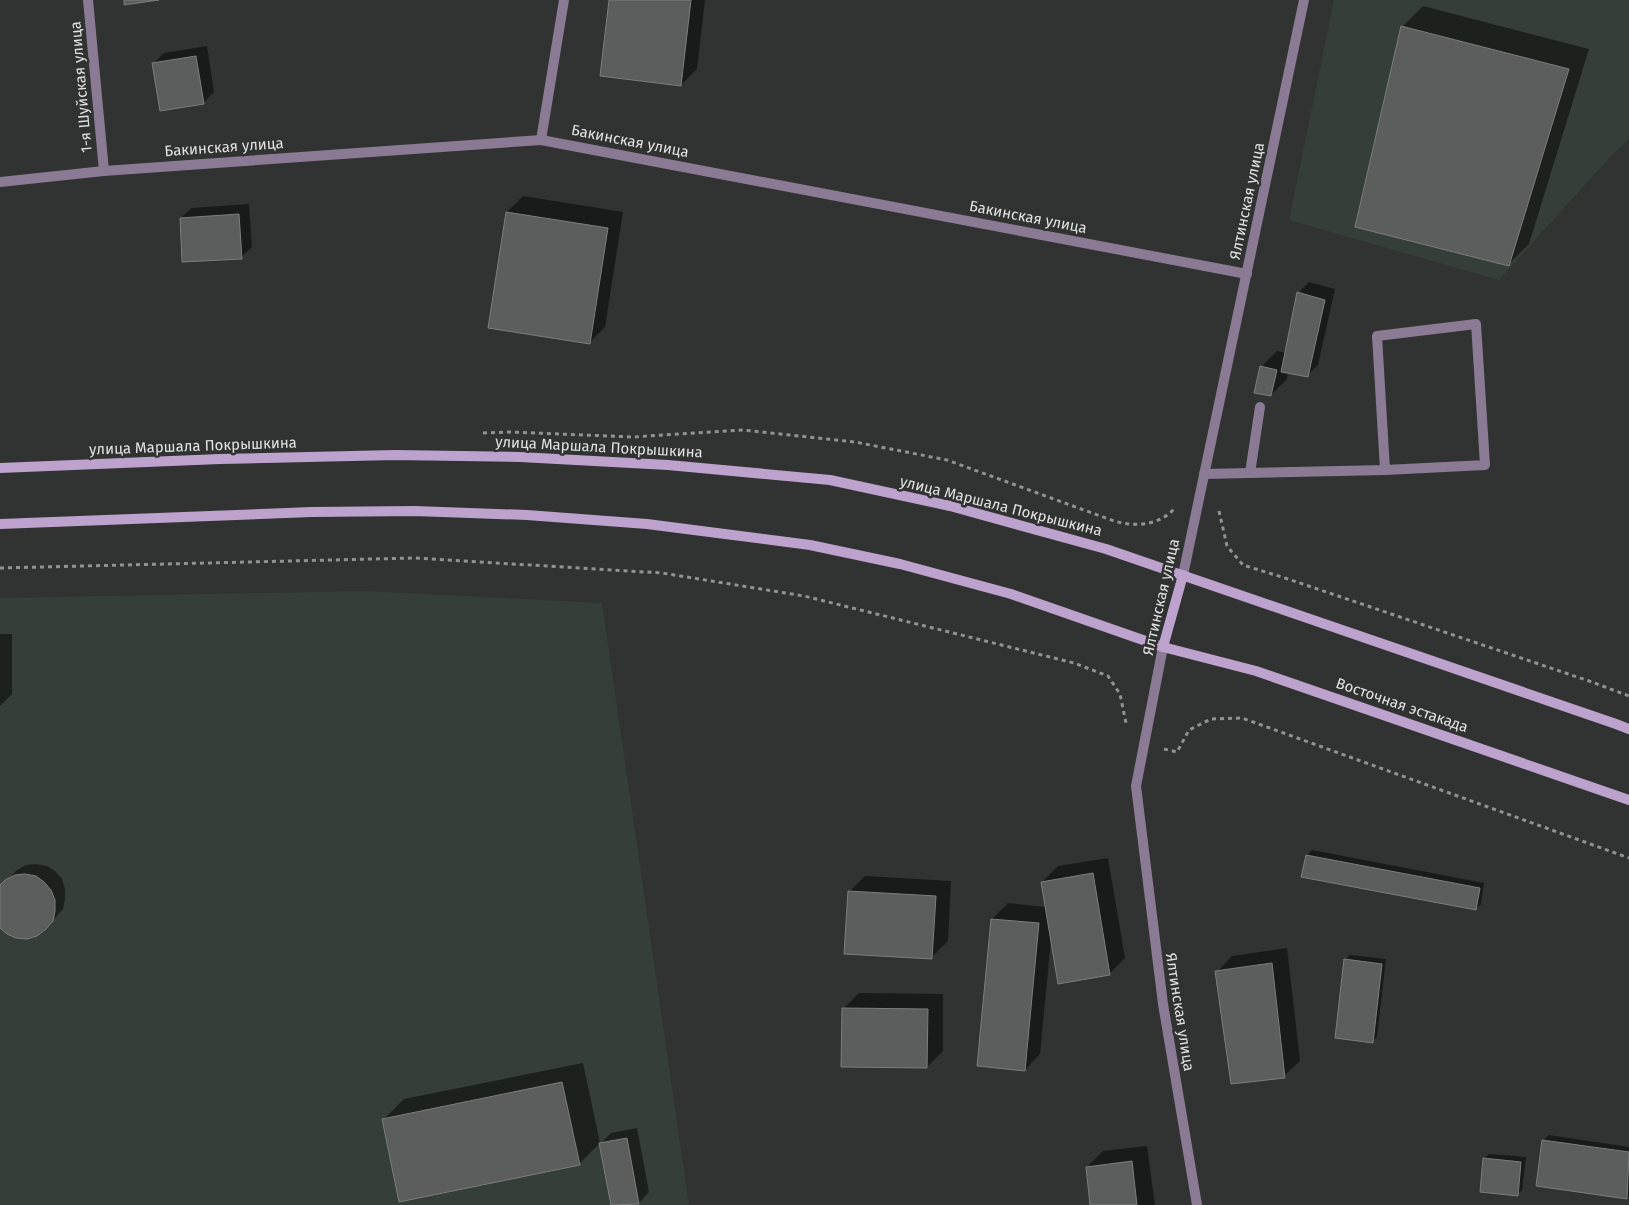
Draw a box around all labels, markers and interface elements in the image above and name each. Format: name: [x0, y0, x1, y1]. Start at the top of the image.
street label: 1-я Шуйская улица: [66, 21, 96, 153]
street label: Бакинская улица: [570, 121, 690, 161]
street label: Бакинская улица: [164, 134, 284, 160]
street label: Ялтинская улица: [1226, 141, 1268, 261]
street label: Бакинская улица: [968, 197, 1088, 237]
street label: улица Маршала Покрышкина: [89, 433, 297, 459]
street label: улица Маршала Покрышкина: [495, 433, 703, 461]
street label: улица Маршала Покрышкина: [898, 472, 1104, 540]
street label: Ялтинская улица: [1139, 537, 1183, 657]
street label: Восточная эстакада: [1333, 674, 1471, 736]
street label: Ялтинская улица: [1162, 952, 1198, 1072]

